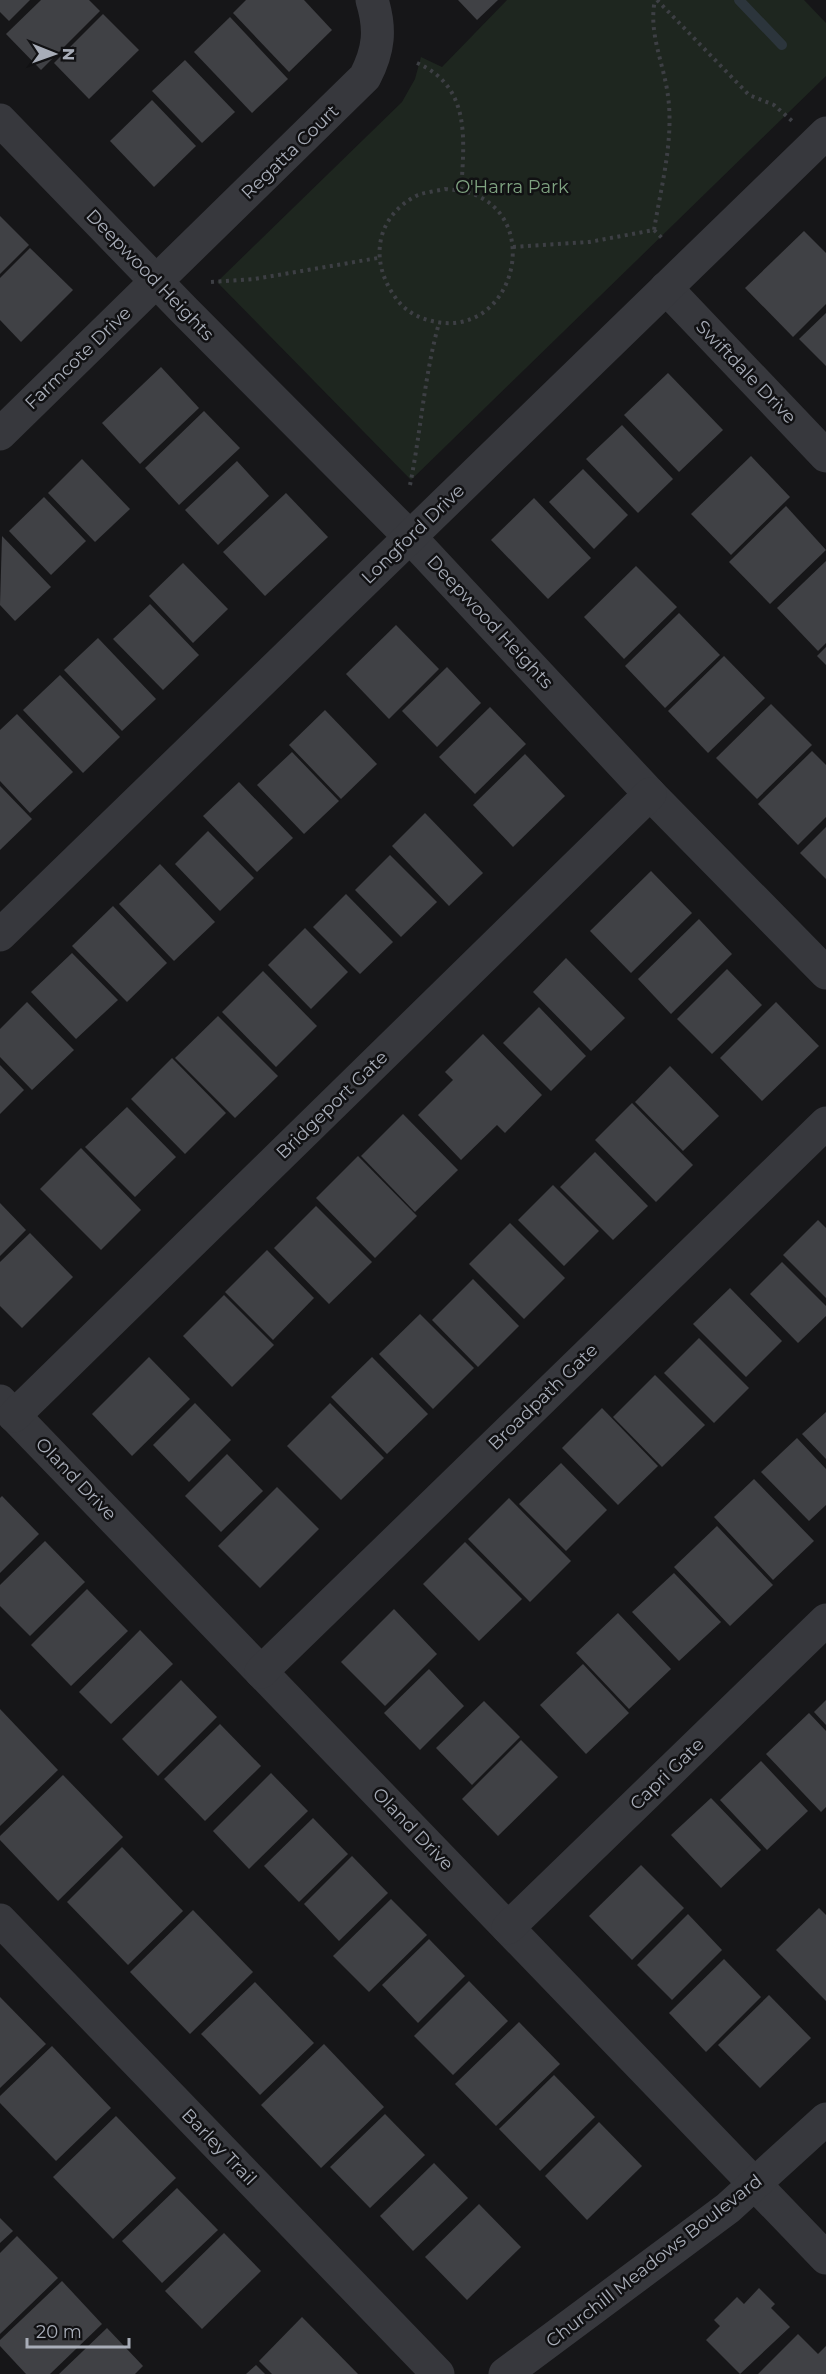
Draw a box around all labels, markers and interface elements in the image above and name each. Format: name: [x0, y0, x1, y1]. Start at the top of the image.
north arrow: [24, 24, 84, 84]
text: N: [59, 48, 78, 61]
street label: Regatta Court: [237, 100, 343, 204]
park label: O'Harra Park: [455, 176, 569, 198]
street label: Deepwood Heights: [81, 205, 219, 346]
street label: Farmcote Drive: [20, 302, 136, 414]
street label: Swiftdale Drive: [691, 316, 801, 428]
street label: Longford Drive: [357, 479, 469, 589]
street label: Deepwood Heights: [422, 551, 558, 693]
street label: Bridgeport Gate: [272, 1046, 392, 1164]
street label: Broadpath Gate: [484, 1339, 602, 1455]
street label: Oland Drive: [31, 1433, 121, 1525]
street label: Capri Gate: [625, 1733, 709, 1815]
street label: Oland Drive: [368, 1783, 458, 1875]
street label: Barley Trail: [177, 2104, 261, 2190]
street label: Churchill Meadows Boulevard: [542, 2170, 766, 2352]
scale bar: [27, 2311, 129, 2349]
text: 20 m: [36, 2321, 82, 2343]

